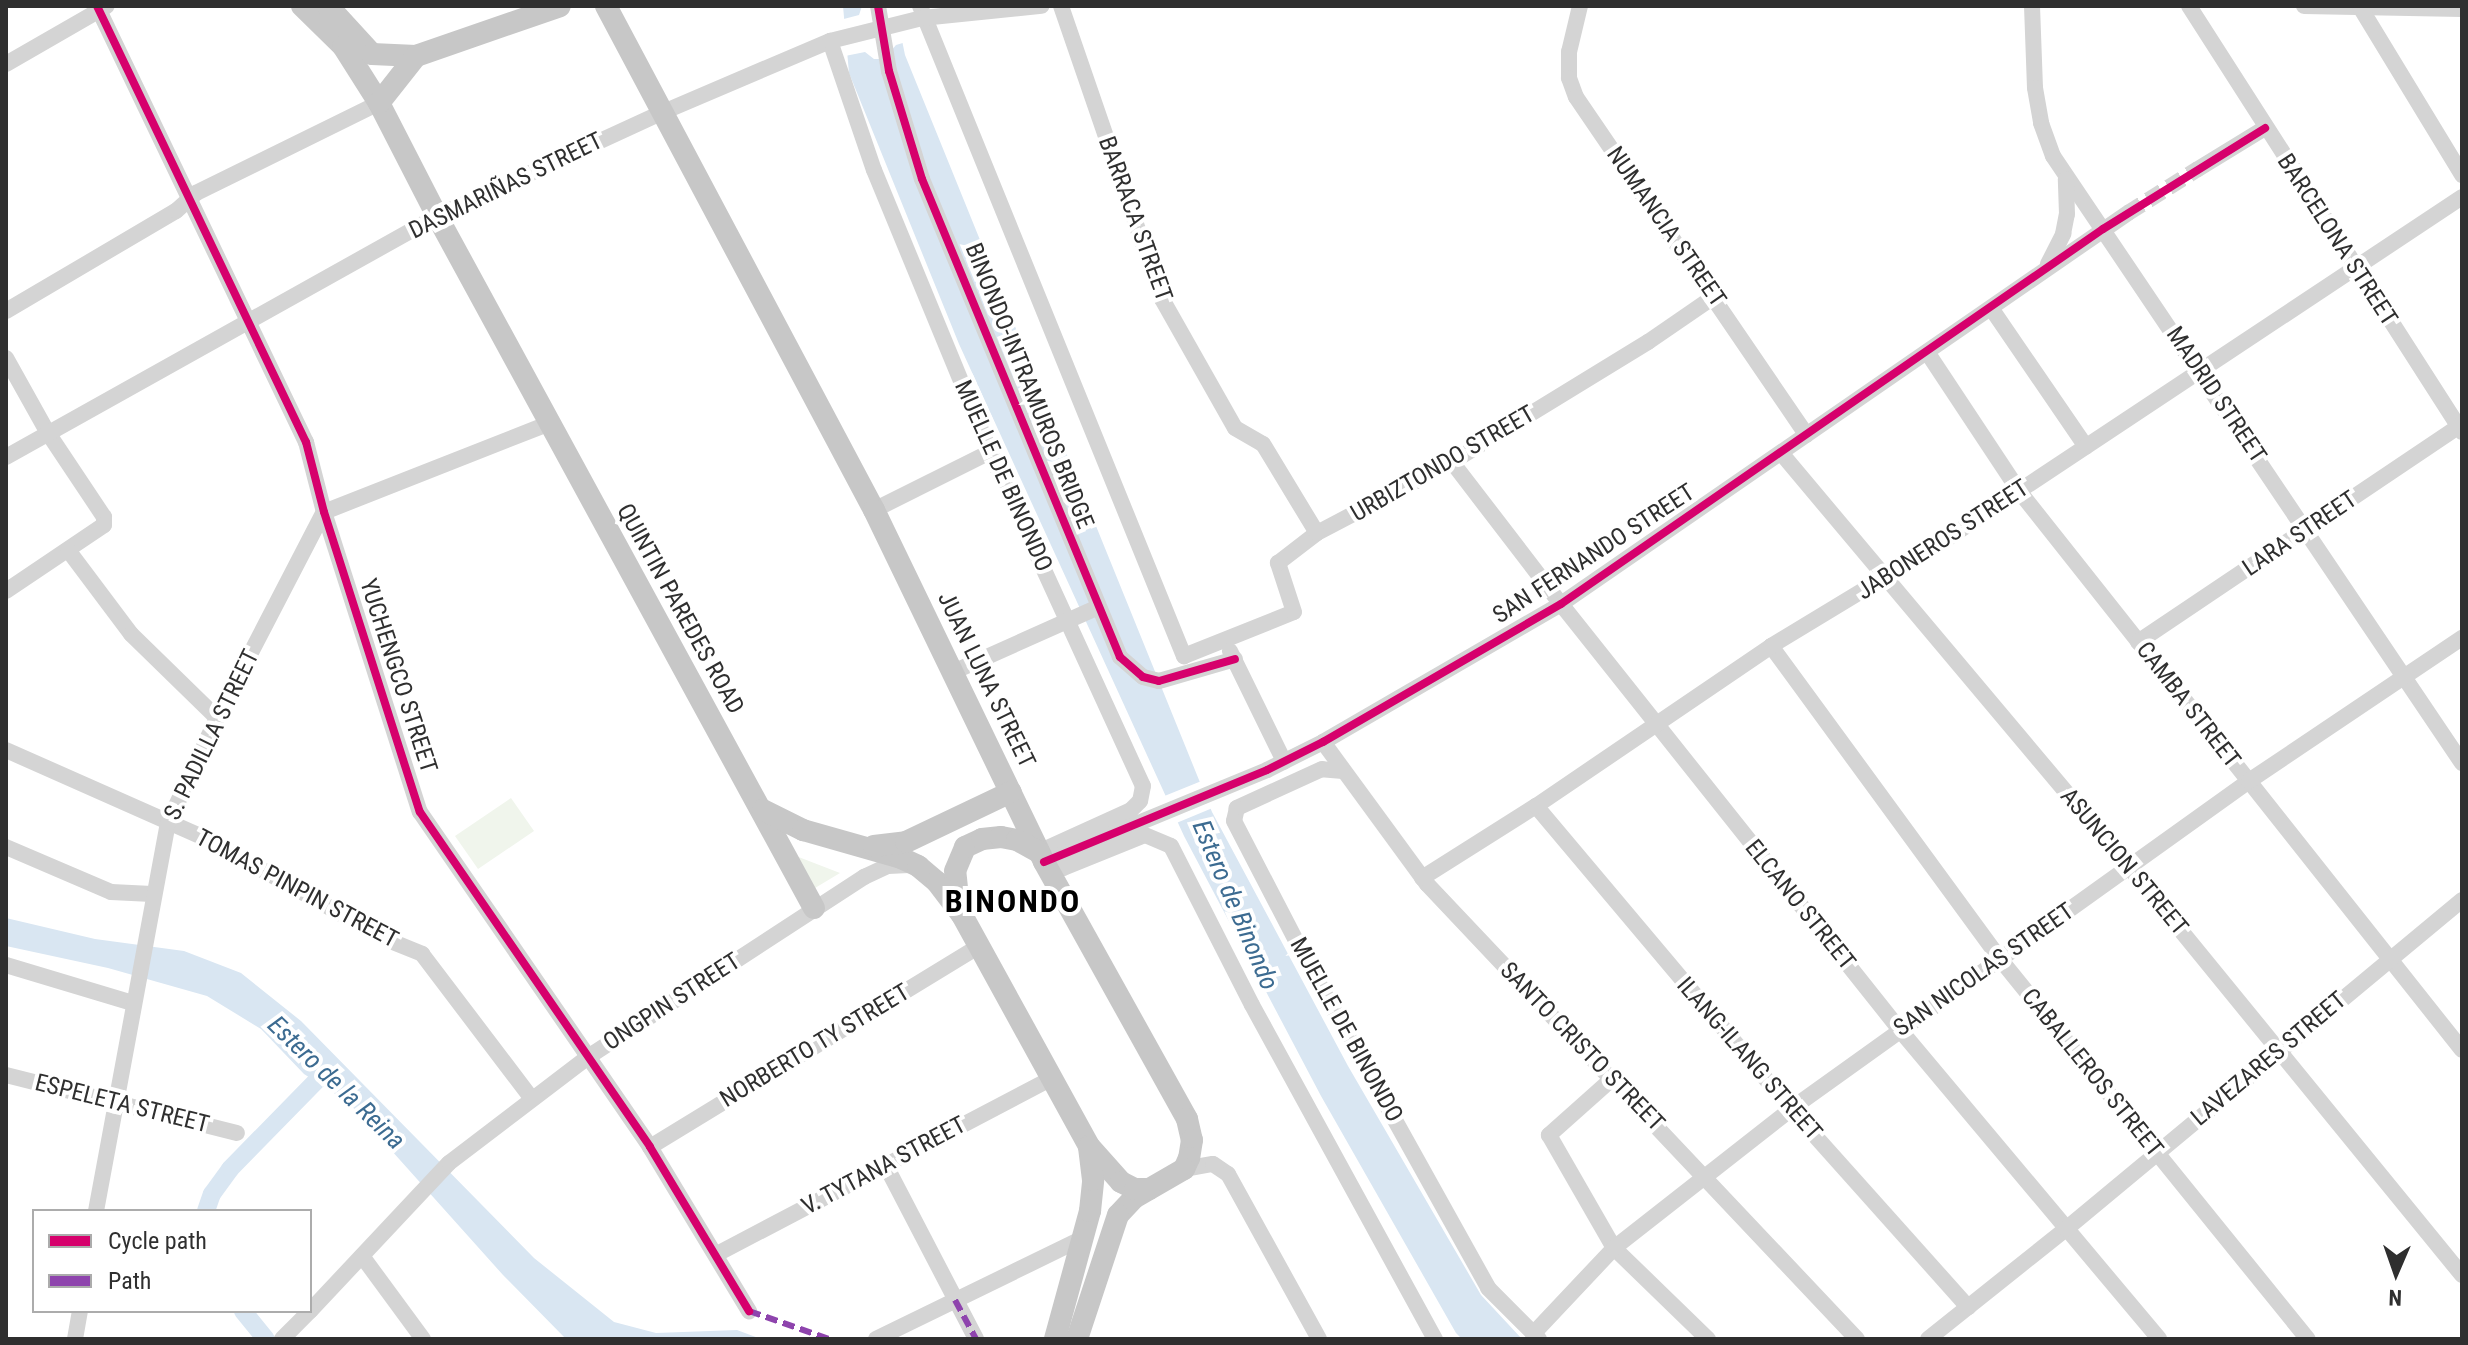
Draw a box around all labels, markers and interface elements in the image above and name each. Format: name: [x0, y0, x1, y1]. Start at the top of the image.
street label: DASMARIÑAS STREET: [405, 127, 607, 245]
street label: BARRACA STREET: [1092, 133, 1178, 305]
street label: NUMANCIA STREET: [1600, 141, 1732, 313]
street label: BARCELONA STREET: [2271, 149, 2403, 331]
street label: BINONDO-INTRAMUROS BRIDGE: [958, 239, 1100, 533]
street label: MADRID STREET: [2160, 321, 2272, 469]
street label: MUELLE DE BINONDO: [948, 376, 1058, 576]
street label: URBIZTONDO STREET: [1346, 400, 1540, 528]
street label: JABONEROS STREET: [1852, 474, 2034, 606]
street label: SAN FERNANDO STREET: [1488, 478, 1700, 630]
street label: LARA STREET: [2237, 485, 2363, 583]
street label: QUINTIN PAREDES ROAD: [610, 499, 750, 719]
street label: YUCHENGCO STREET: [353, 575, 443, 777]
street label: JUAN LUNA STREET: [931, 587, 1041, 773]
street label: CAMBA STREET: [2130, 636, 2246, 774]
street label: S. PADILLA STREET: [158, 645, 266, 825]
street label: ASUNCION STREET: [2054, 783, 2194, 941]
water label: Estero de Binondo: [1185, 815, 1285, 995]
street label: TOMAS PINPIN STREET: [191, 824, 403, 954]
street label: ELCANO STREET: [1739, 834, 1861, 976]
district label: BINONDO: [945, 882, 1081, 920]
street label: SAN NICOLAS STREET: [1888, 897, 2080, 1043]
street label: MUELLE DE BINONDO: [1283, 933, 1409, 1127]
street label: ONGPIN STREET: [598, 947, 746, 1057]
street label: SANTO CRISTO STREET: [1494, 956, 1670, 1138]
street label: ILANG-ILANG STREET: [1670, 972, 1828, 1146]
street label: NORBERTO TY STREET: [715, 978, 915, 1114]
street label: CABALLEROS STREET: [2015, 983, 2169, 1163]
street label: LAVEZARES STREET: [2186, 986, 2352, 1132]
water label: Estero de la Reina: [261, 1010, 411, 1156]
street label: ESPELETA STREET: [32, 1068, 212, 1140]
street label: V. TYTANA STREET: [797, 1111, 971, 1221]
legend: [32, 1209, 312, 1313]
text: Cycle path: [108, 1227, 207, 1255]
north arrow: [2356, 1233, 2436, 1313]
text: Path: [108, 1267, 151, 1295]
text: N: [2388, 1285, 2402, 1310]

